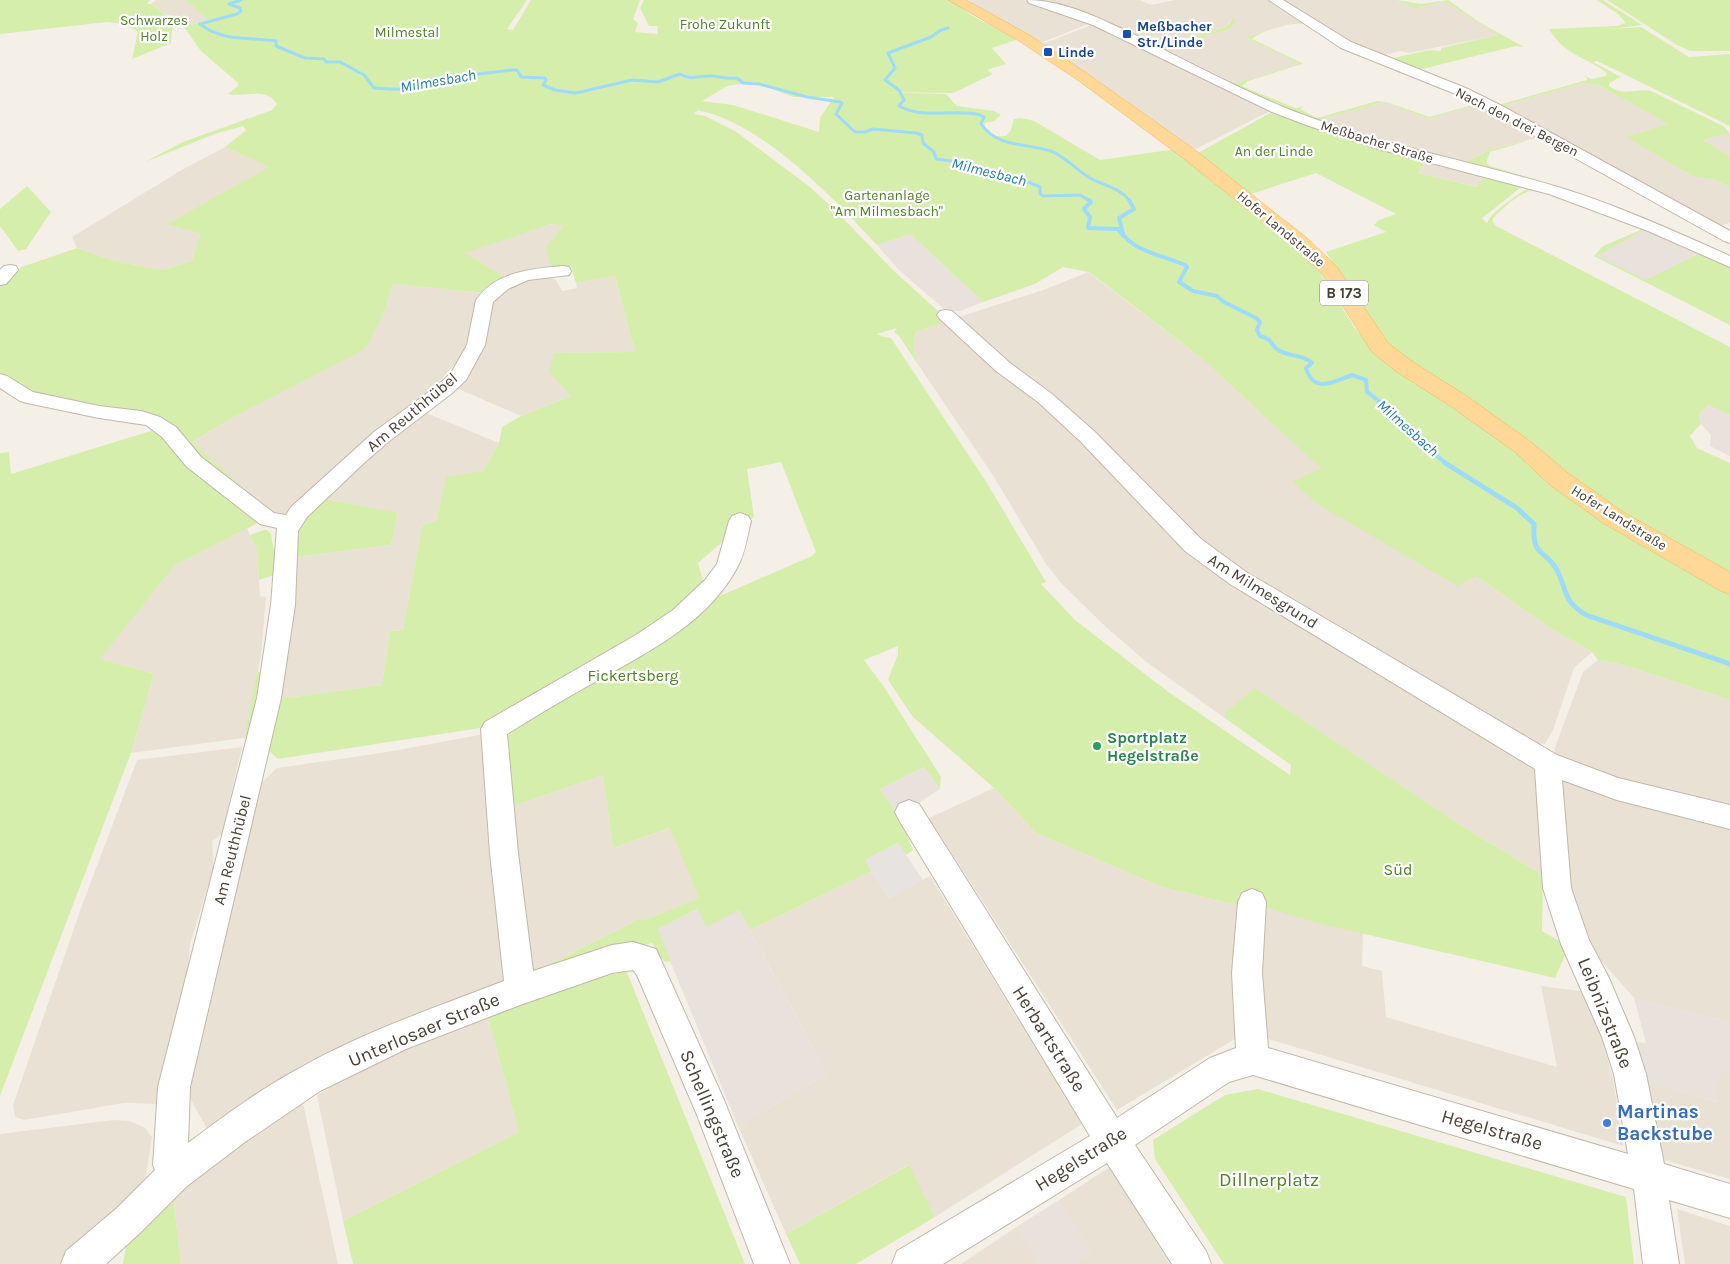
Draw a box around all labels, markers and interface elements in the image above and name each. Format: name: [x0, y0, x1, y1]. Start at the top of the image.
park label: Schwarzes Holz: [120, 12, 188, 45]
park label: Frohe Zukunft: [680, 16, 770, 33]
place label: Meßbacher Str./Linde: [1137, 18, 1212, 51]
park label: Milmestal: [375, 24, 439, 41]
marker: Meßbacher Str./Linde: [1121, 28, 1133, 40]
place label: Linde: [1058, 44, 1094, 61]
marker: Linde: [1042, 46, 1054, 58]
water label: Milmesbach: [399, 65, 477, 97]
street label: Nach den drei Bergen: [1453, 84, 1581, 160]
street label: Meßbacher Straße: [1318, 117, 1436, 167]
park label: An der Linde: [1235, 143, 1313, 160]
water label: Milmesbach: [950, 154, 1028, 190]
park label: Gartenanlage "Am Milmesbach": [831, 187, 943, 220]
street label: Hofer Landstraße: [1234, 187, 1328, 271]
road number: B 173: [1320, 280, 1368, 306]
street label: Am Reuthhübel: [363, 368, 461, 456]
water label: Milmesbach: [1374, 396, 1442, 460]
street label: Hofer Landstraße: [1568, 482, 1670, 554]
street label: Am Milmesgrund: [1205, 550, 1321, 632]
park label: Fickertsberg: [587, 666, 679, 685]
place label: Sportplatz Hegelstraße: [1107, 728, 1199, 765]
marker: Sportplatz Hegelstraße: [1091, 740, 1103, 752]
street label: Am Reuthhübel: [209, 793, 255, 907]
park label: Süd: [1384, 860, 1412, 879]
street label: Leibnizstraße: [1573, 954, 1637, 1072]
street label: Herbartstraße: [1008, 982, 1090, 1096]
street label: Unterlosaer Straße: [345, 988, 503, 1072]
street label: Schellingstraße: [675, 1047, 749, 1181]
place label: Martinas Backstube: [1617, 1101, 1713, 1145]
street label: Hegelstraße: [1439, 1105, 1545, 1155]
marker: Martinas Backstube: [1601, 1117, 1613, 1129]
street label: Hegelstraße: [1031, 1122, 1131, 1196]
park label: Dillnerplatz: [1219, 1169, 1319, 1191]

